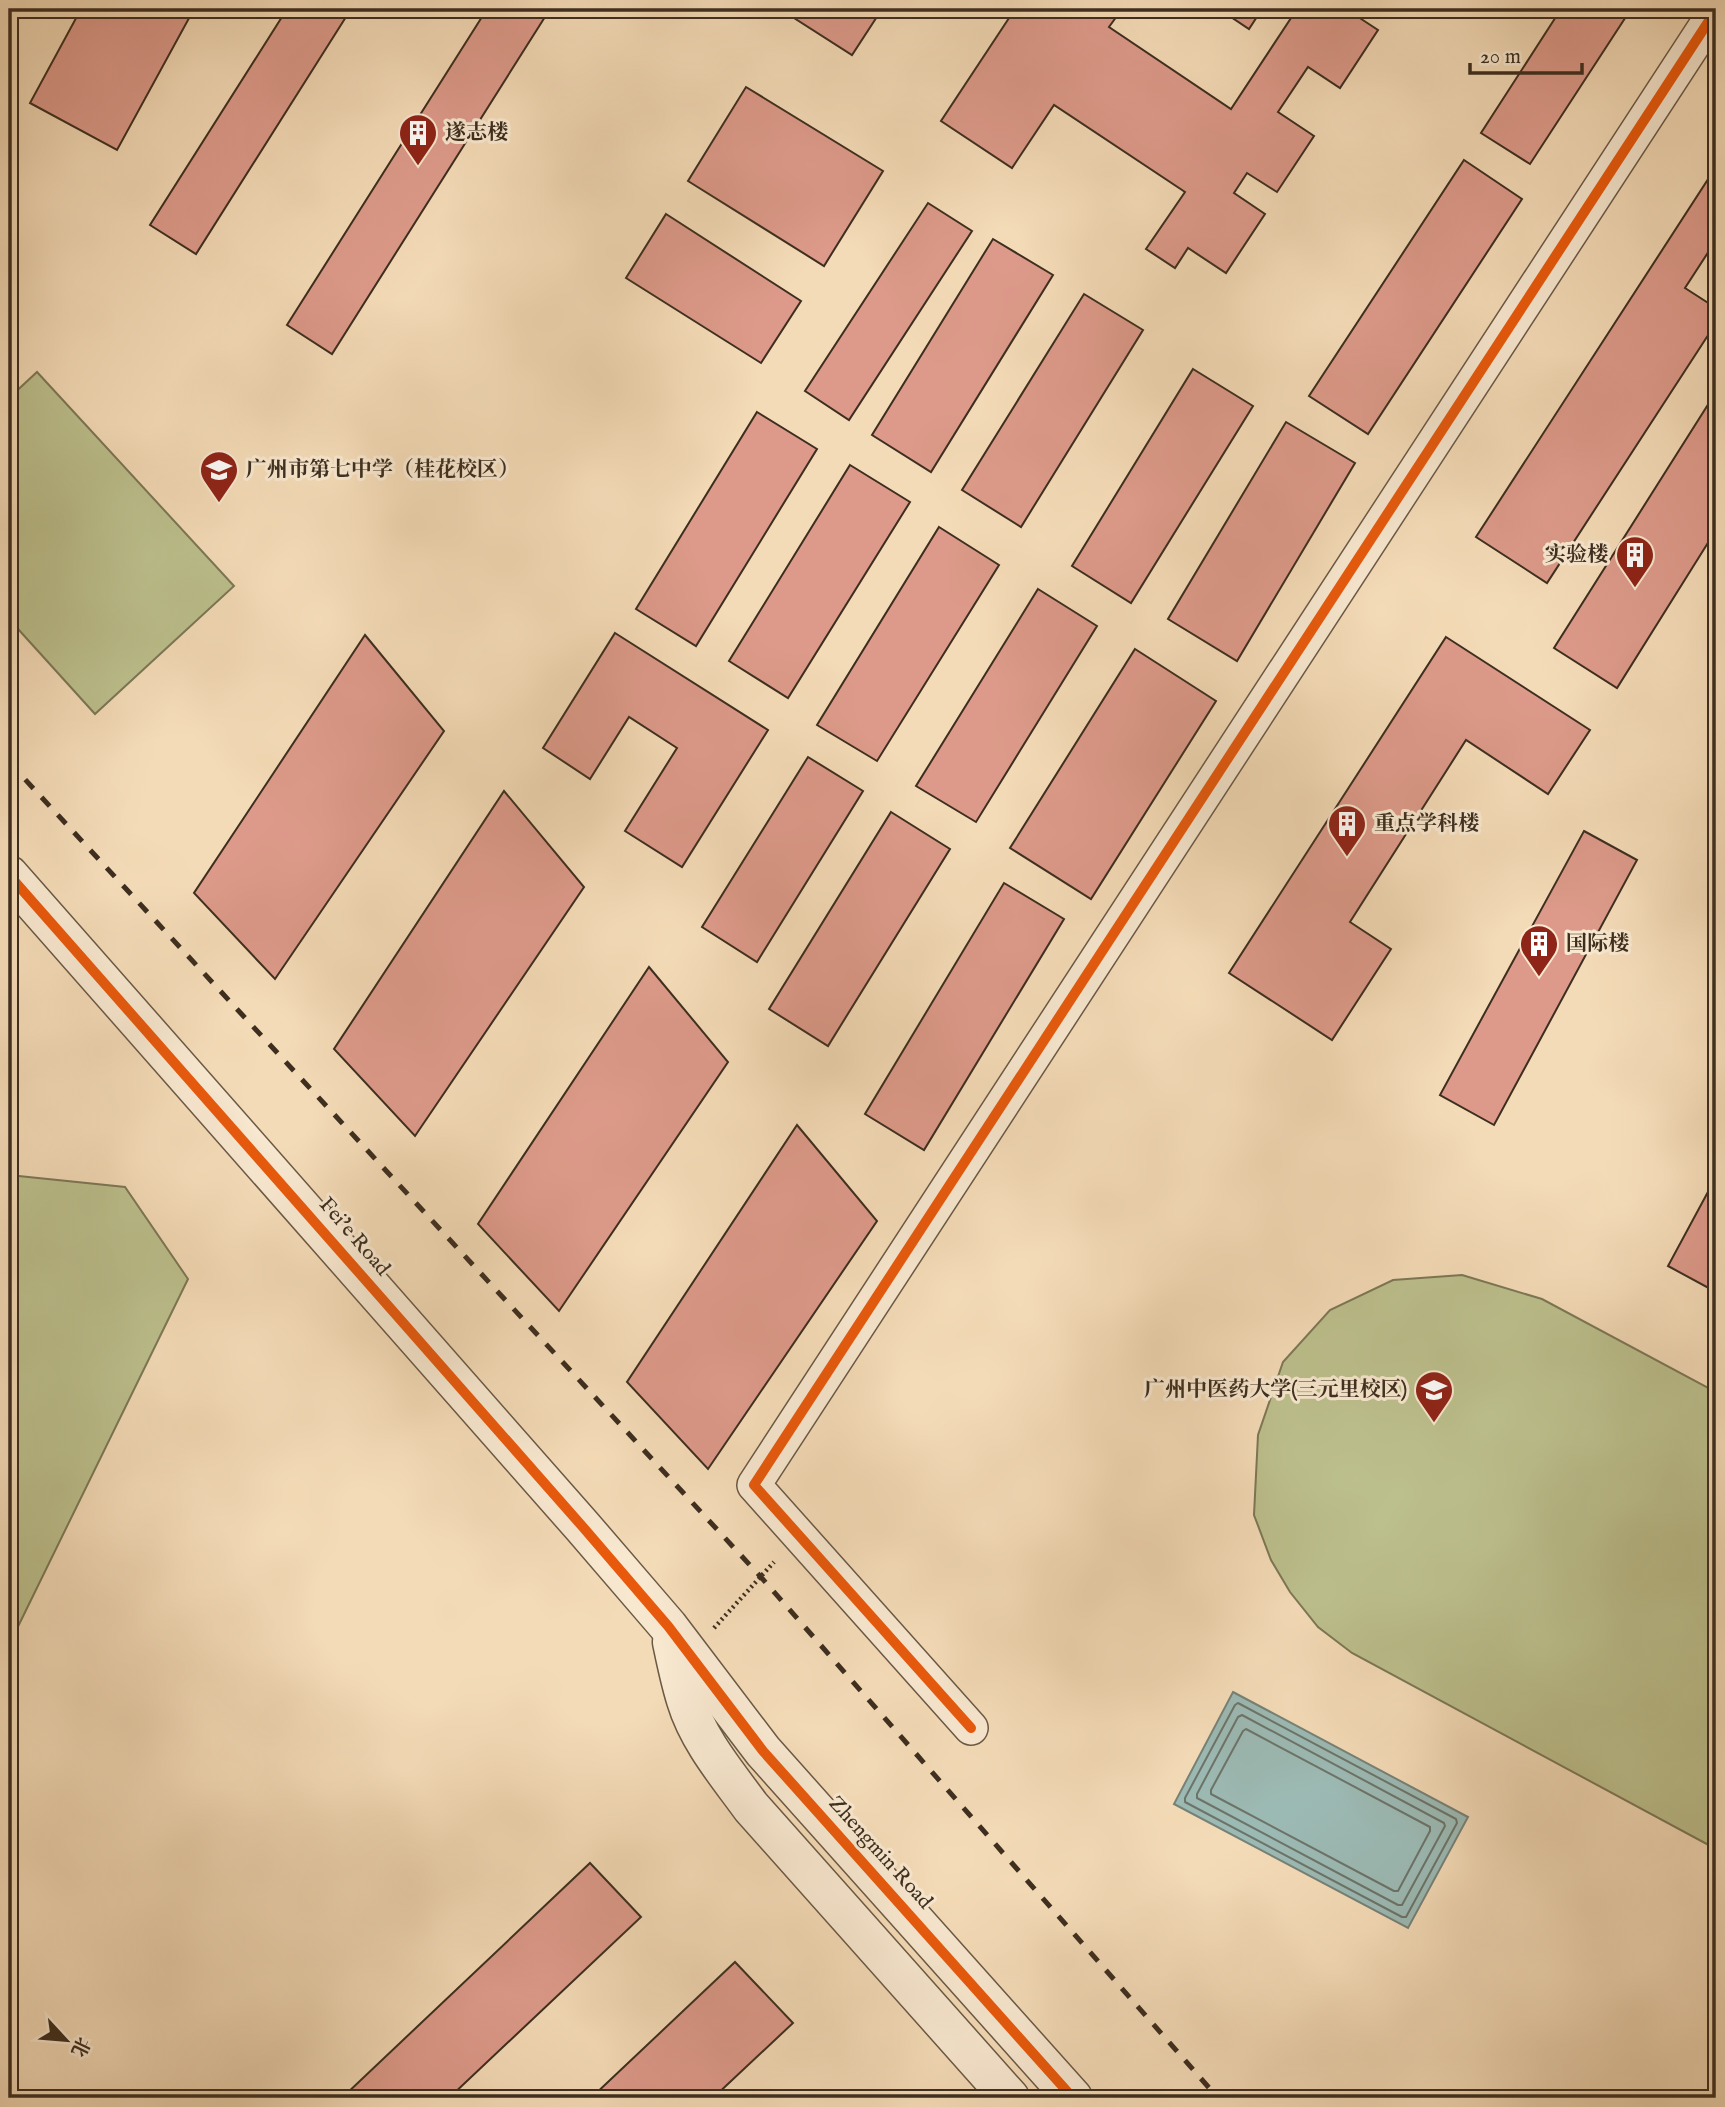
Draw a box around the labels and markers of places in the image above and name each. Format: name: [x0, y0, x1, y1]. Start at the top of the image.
building icon: 遂志楼: [397, 112, 439, 167]
place label: 遂志楼: [445, 120, 508, 147]
school or university icon: 广州市第七中学（桂花校区）: [198, 449, 240, 504]
place label: 广州市第七中学（桂花校区）: [246, 457, 519, 484]
building icon: 实验楼: [1614, 534, 1656, 589]
place label: 实验楼: [1545, 542, 1608, 569]
building icon: 重点学科楼: [1326, 803, 1368, 858]
place label: 重点学科楼: [1374, 811, 1479, 838]
building icon: 国际楼: [1518, 923, 1560, 978]
place label: 国际楼: [1566, 931, 1629, 958]
school or university icon: 广州中医药大学(三元里校区): [1413, 1369, 1455, 1424]
place label: 广州中医药大学(三元里校区): [1144, 1377, 1407, 1404]

